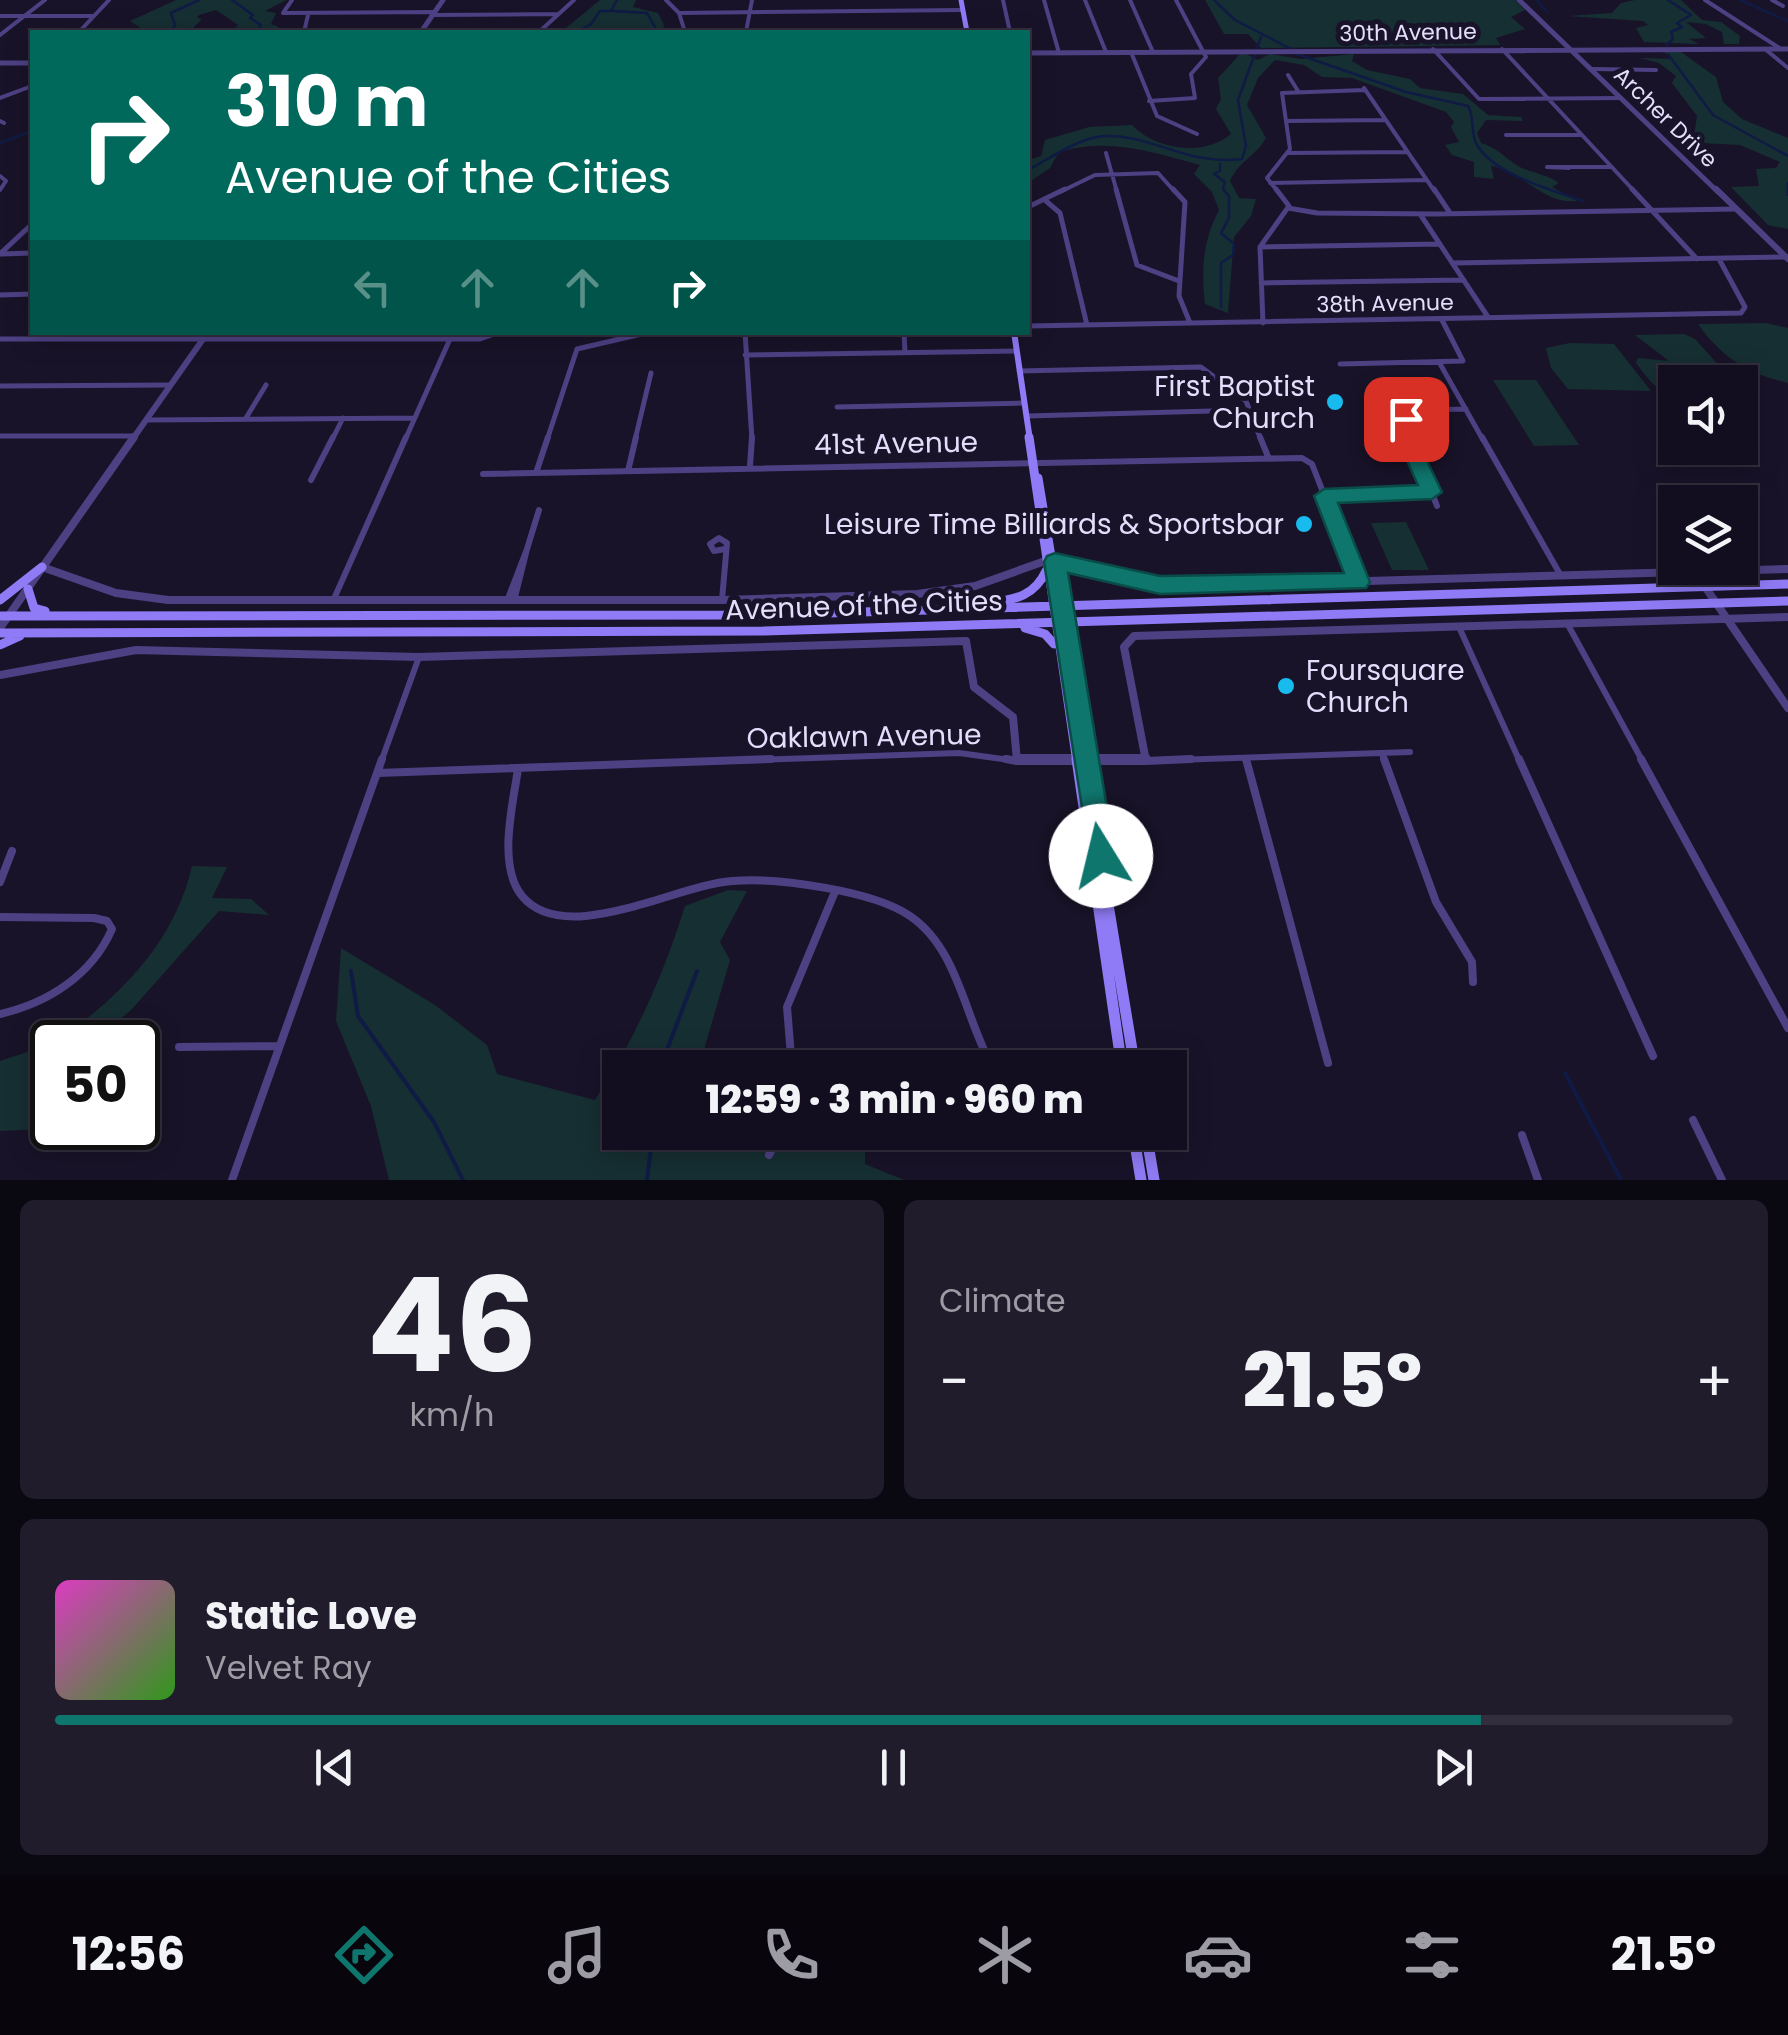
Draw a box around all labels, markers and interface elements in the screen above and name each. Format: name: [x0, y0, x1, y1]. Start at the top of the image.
street label: 30th Avenue: [1339, 16, 1477, 49]
text: 310 m: [225, 52, 428, 151]
street label: Archer Drive: [1607, 60, 1724, 175]
icon: right: [60, 70, 190, 200]
text: Avenue of the Cities: [225, 146, 671, 209]
icon: left: [345, 260, 400, 315]
icon: ahead: [450, 260, 505, 315]
icon: ahead: [555, 260, 610, 315]
icon: right: [660, 260, 715, 315]
street label: 38th Avenue: [1316, 287, 1454, 320]
map controls: [1658, 365, 1758, 585]
button: sound: [1658, 365, 1758, 465]
place label: First Baptist Church: [1154, 367, 1315, 438]
pin: [1364, 377, 1449, 462]
marker: First Baptist Church: [1324, 391, 1346, 413]
icon: arrive: [1379, 392, 1434, 447]
street label: 41st Avenue: [814, 423, 978, 464]
button: layers: [1658, 485, 1758, 585]
place label: Leisure Time Billiards & Sportsbar: [824, 505, 1284, 544]
marker: Leisure Time Billiards & Sportsbar: [1293, 513, 1315, 535]
street label: Avenue of the Cities: [725, 581, 1003, 630]
place label: Foursquare Church: [1306, 651, 1465, 722]
marker: Foursquare Church: [1275, 675, 1297, 697]
street label: Oaklawn Avenue: [746, 715, 982, 758]
position arrow: [1049, 804, 1153, 908]
speed limit sign: 50: [30, 1020, 160, 1150]
text: 12:59 · 3 min · 960 m: [705, 1073, 1084, 1126]
text: 46: [367, 1234, 537, 1417]
text: Climate: [939, 1278, 1066, 1323]
text: 21.5°: [1243, 1328, 1422, 1433]
text: −: [939, 1343, 969, 1420]
text: +: [1695, 1343, 1733, 1420]
text: km/h: [409, 1392, 495, 1437]
text: Static Love: [205, 1589, 417, 1642]
text: Velvet Ray: [205, 1645, 371, 1690]
icon: previous: [307, 1740, 362, 1795]
icon: pause: [866, 1740, 921, 1795]
icon: next: [1426, 1740, 1481, 1795]
icon: directions: [329, 1920, 399, 1990]
icon: music: [542, 1920, 612, 1990]
icon: phone: [756, 1920, 826, 1990]
icon: climate: [970, 1920, 1040, 1990]
icon: car: [1183, 1920, 1253, 1990]
icon: filters: [1397, 1920, 1467, 1990]
text: 12:56: [72, 1923, 185, 1986]
text: 21.5°: [1611, 1923, 1716, 1986]

